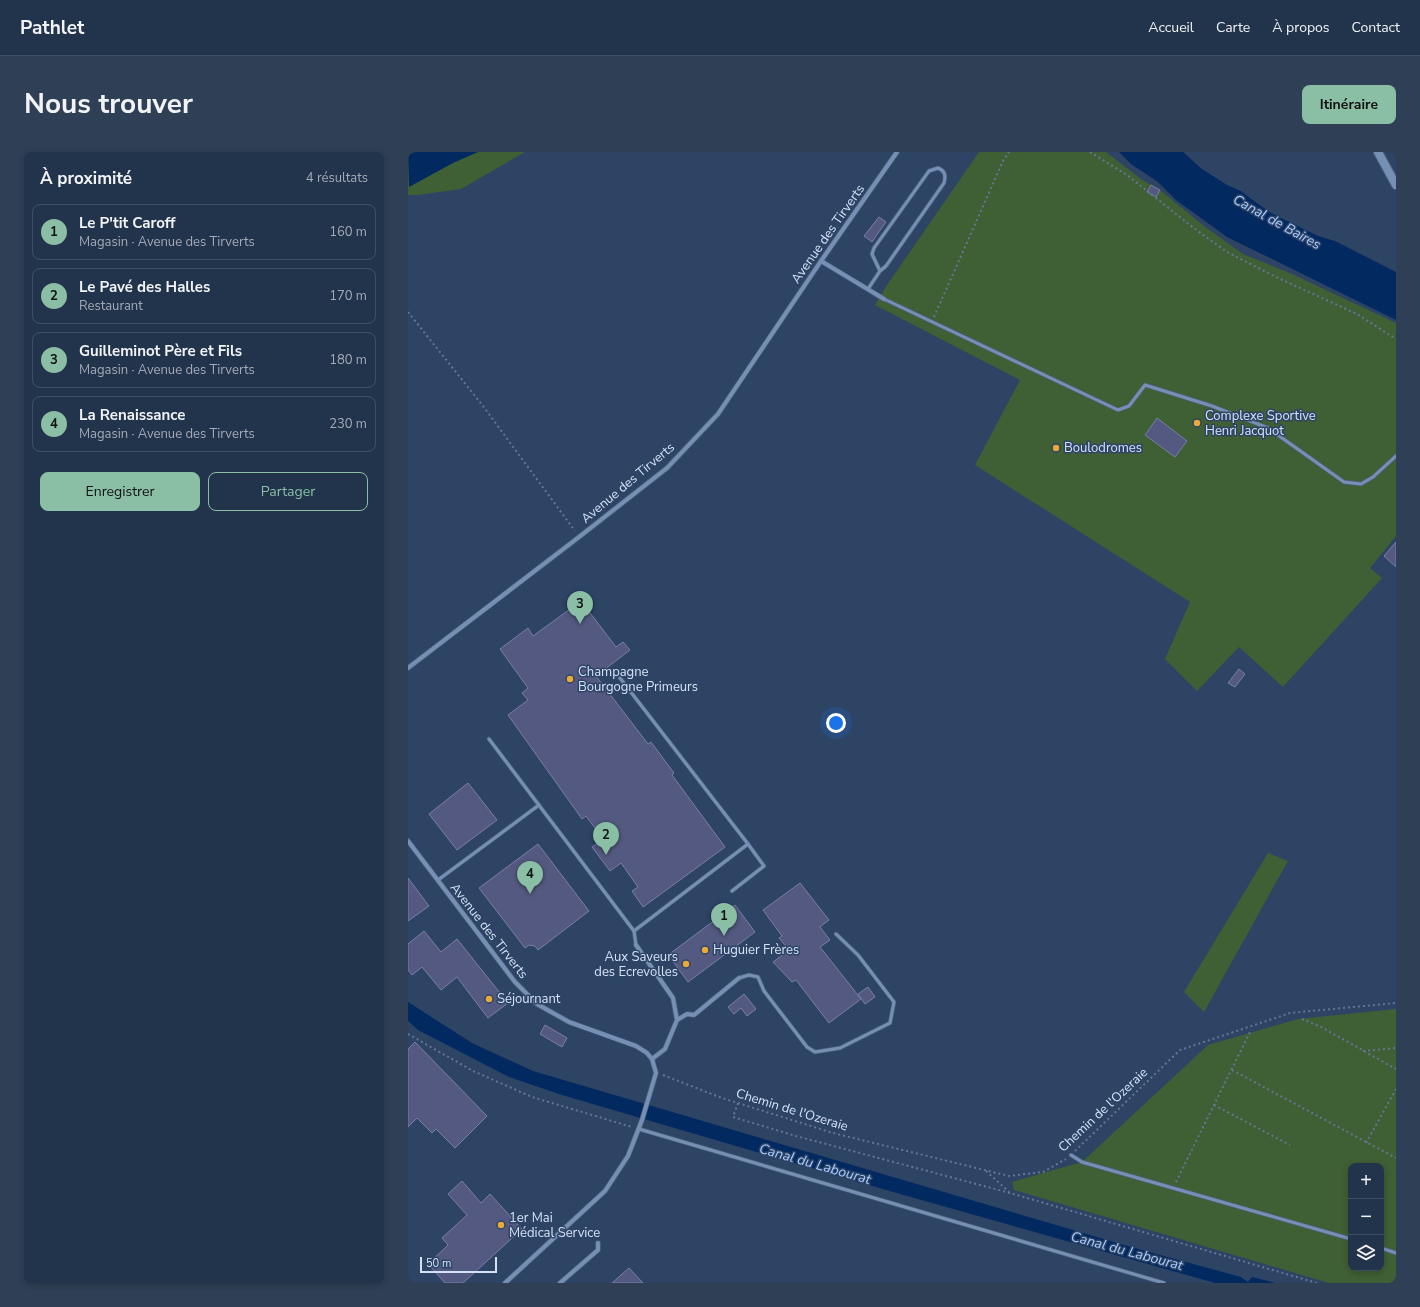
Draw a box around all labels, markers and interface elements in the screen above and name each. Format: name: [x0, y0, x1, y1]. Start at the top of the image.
text: Pathlet: [20, 15, 84, 41]
text: Accueil: [1148, 18, 1194, 37]
text: Carte: [1216, 18, 1250, 37]
text: À propos: [1272, 18, 1330, 37]
text: Contact: [1352, 18, 1400, 37]
text: Nous trouver: [24, 85, 193, 123]
button: Itinéraire: [1302, 85, 1396, 124]
text: À proximité: [40, 167, 132, 190]
text: 4 résultats: [306, 169, 368, 187]
street label: Avenue des Tirverts: [787, 181, 869, 287]
water label: Canal de Baires: [1229, 190, 1325, 254]
text: Le P'tit Caroff: [79, 213, 175, 233]
text: 1: [50, 223, 58, 241]
text: 160 m: [329, 223, 367, 241]
text: Magasin · Avenue des Tirverts: [79, 233, 255, 251]
text: Le Pavé des Halles: [79, 277, 210, 297]
text: 2: [50, 287, 58, 305]
text: 170 m: [329, 287, 367, 305]
text: Restaurant: [79, 297, 143, 315]
text: Guilleminot Père et Fils: [79, 341, 242, 361]
text: 3: [50, 351, 58, 369]
text: 180 m: [329, 351, 367, 369]
text: Magasin · Avenue des Tirverts: [79, 361, 255, 379]
text: La Renaissance: [79, 405, 185, 425]
place label: Complexe Sportive Henri Jacquot: [1205, 407, 1316, 440]
text: 4: [50, 415, 58, 433]
text: 230 m: [329, 415, 367, 433]
marker: Complexe Sportive Henri Jacquot: [1192, 418, 1202, 428]
text: Magasin · Avenue des Tirverts: [79, 425, 255, 443]
street label: Avenue des Tirverts: [577, 439, 679, 527]
place label: Boulodromes: [1064, 439, 1142, 457]
marker: Boulodromes: [1051, 443, 1061, 453]
button: Enregistrer: [40, 472, 200, 511]
button: Partager: [208, 472, 368, 511]
pin: 3: [567, 591, 593, 624]
place label: Champagne Bourgogne Primeurs: [578, 663, 698, 696]
marker: Champagne Bourgogne Primeurs: [565, 674, 575, 684]
your location: [826, 713, 846, 733]
pin: 2: [593, 822, 619, 855]
pin: 4: [517, 861, 543, 894]
street label: Avenue des Tirverts: [446, 879, 532, 983]
pin: 1: [711, 903, 737, 936]
place label: Huguier Frères: [713, 941, 799, 959]
marker: Huguier Frères: [700, 945, 710, 955]
place label: Aux Saveurs des Ecrevolles: [594, 948, 678, 981]
marker: Aux Saveurs des Ecrevolles: [681, 959, 691, 969]
place label: Séjournant: [497, 990, 561, 1008]
marker: Séjournant: [484, 994, 494, 1004]
street label: Chemin de l'Ozeraie: [1054, 1064, 1152, 1156]
street label: Chemin de l'Ozeraie: [734, 1084, 850, 1136]
water label: Canal du Labourat: [757, 1139, 874, 1189]
map controls: [1348, 1163, 1384, 1271]
button: +: [1348, 1163, 1384, 1199]
button: −: [1348, 1199, 1384, 1235]
place label: 1er Mai Médical Service: [509, 1209, 600, 1242]
marker: 1er Mai Médical Service: [496, 1220, 506, 1230]
water label: Canal du Labourat: [1069, 1227, 1186, 1275]
button: layers: [1348, 1235, 1384, 1271]
scale bar: [420, 1255, 497, 1274]
text: 50 m: [426, 1256, 451, 1271]

